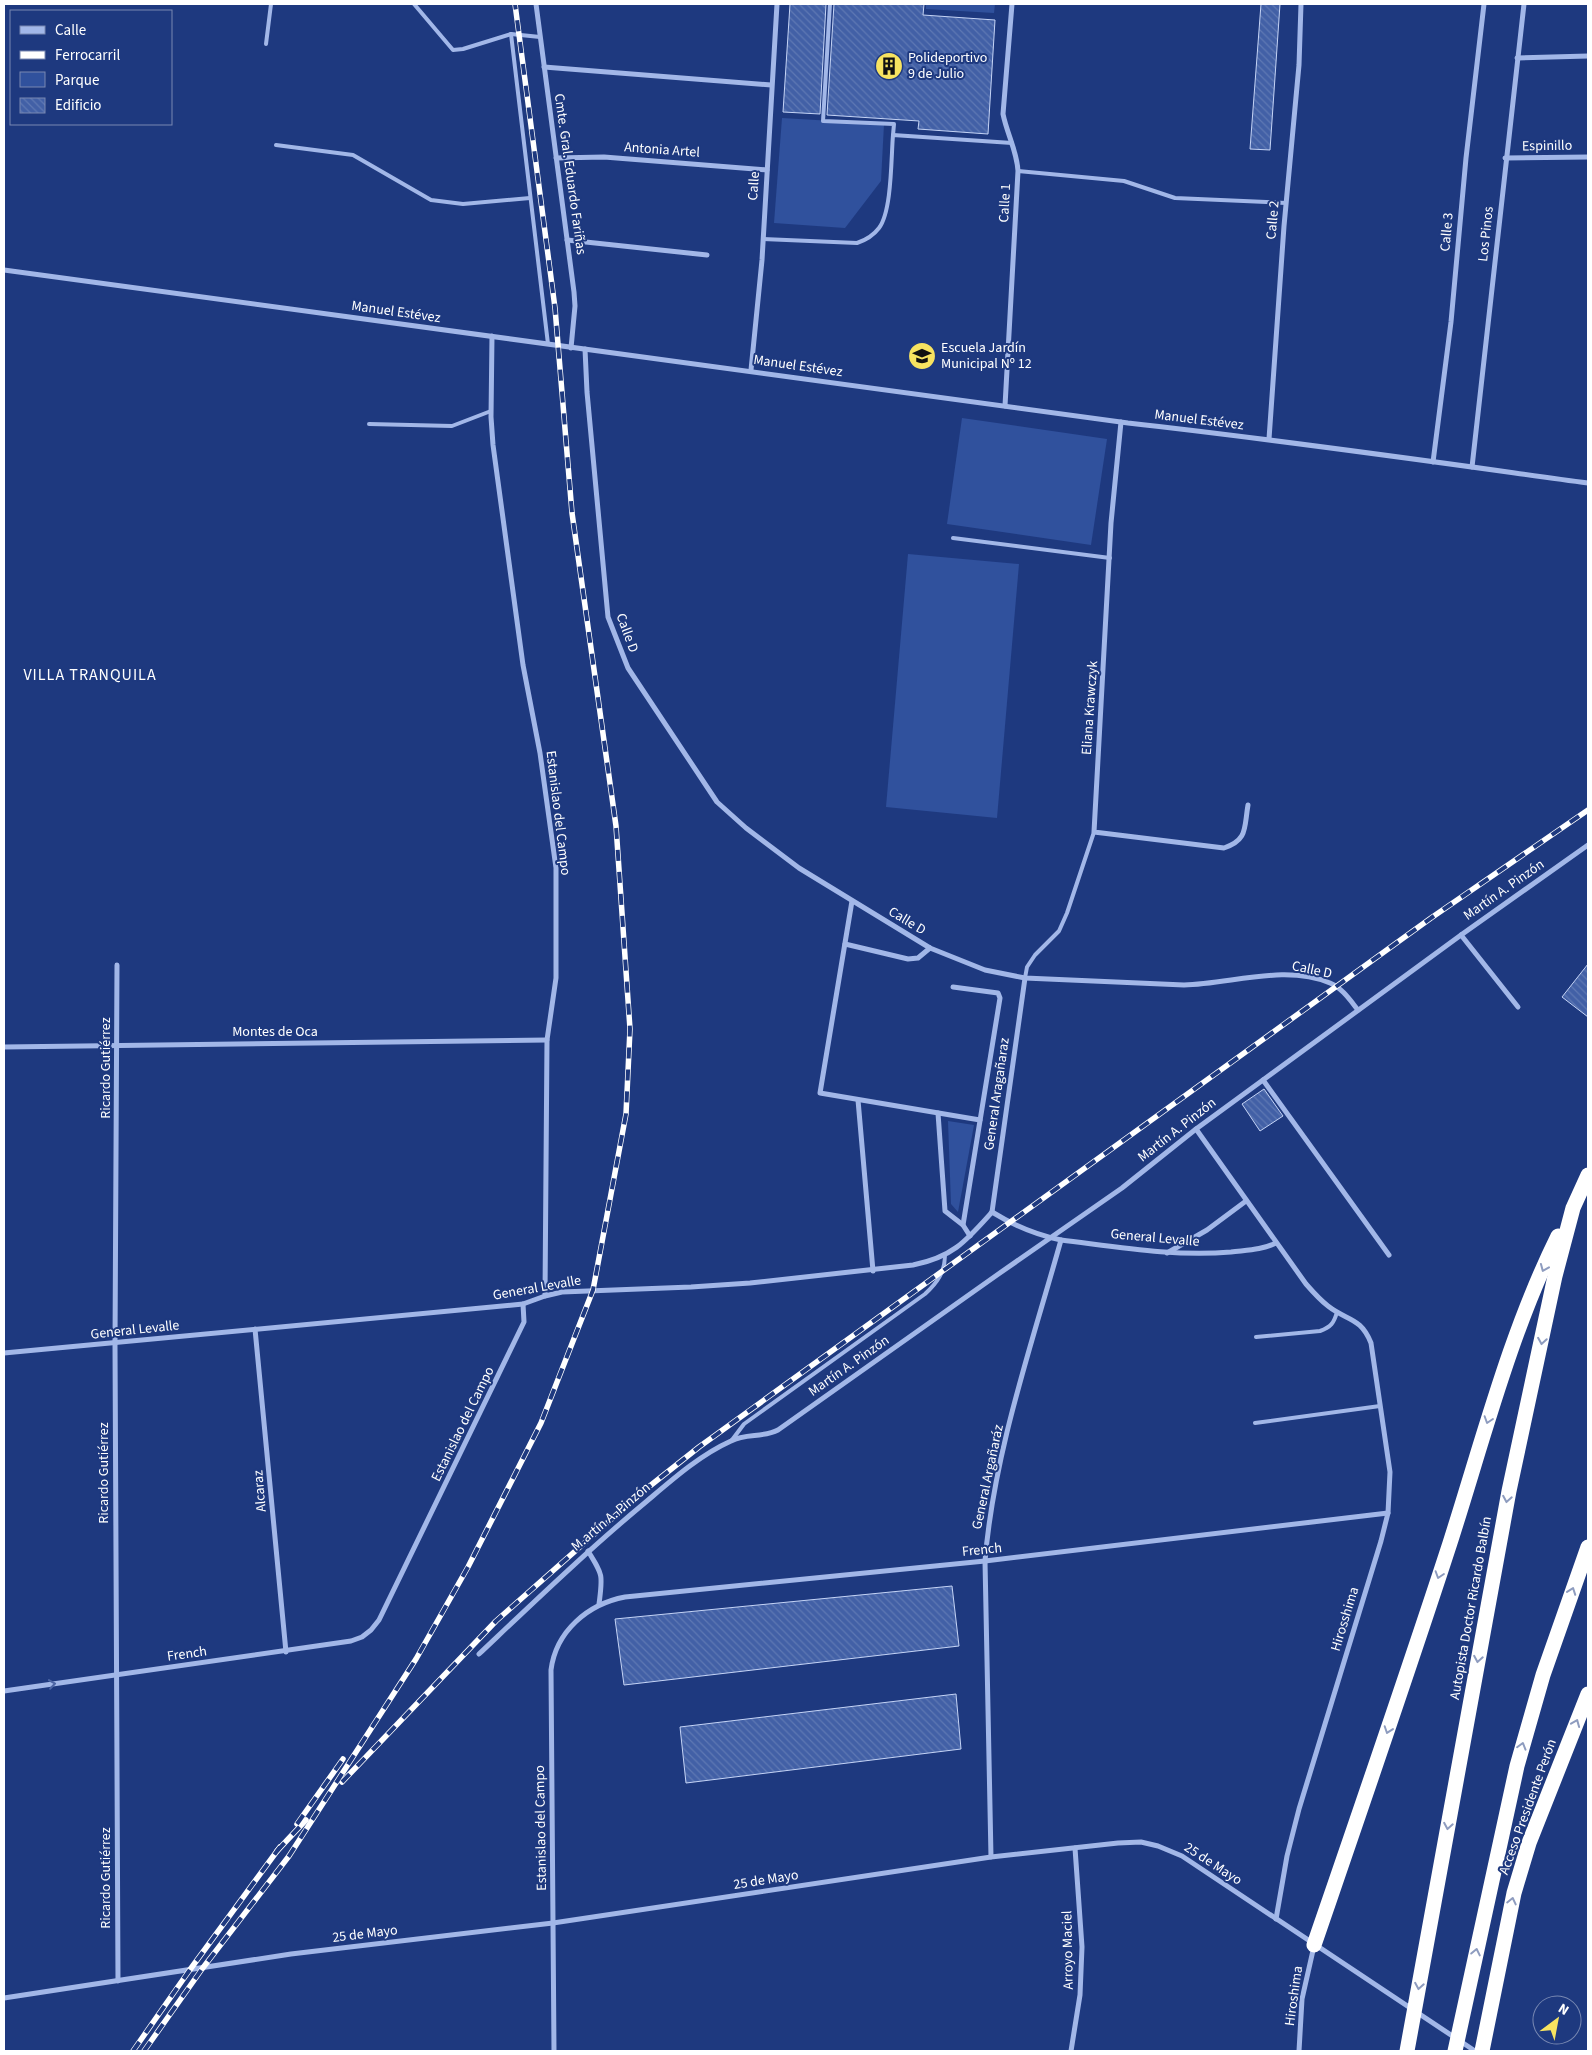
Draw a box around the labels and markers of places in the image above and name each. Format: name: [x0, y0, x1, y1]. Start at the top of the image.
place label: Polideportivo 9 de Julio: [908, 48, 987, 84]
building icon: Polideportivo 9 de Julio: [874, 51, 904, 81]
place label: Escuela Jardín Municipal Nº 12: [941, 338, 1032, 374]
school or university icon: Escuela Jardín Municipal Nº 12: [907, 341, 937, 371]

